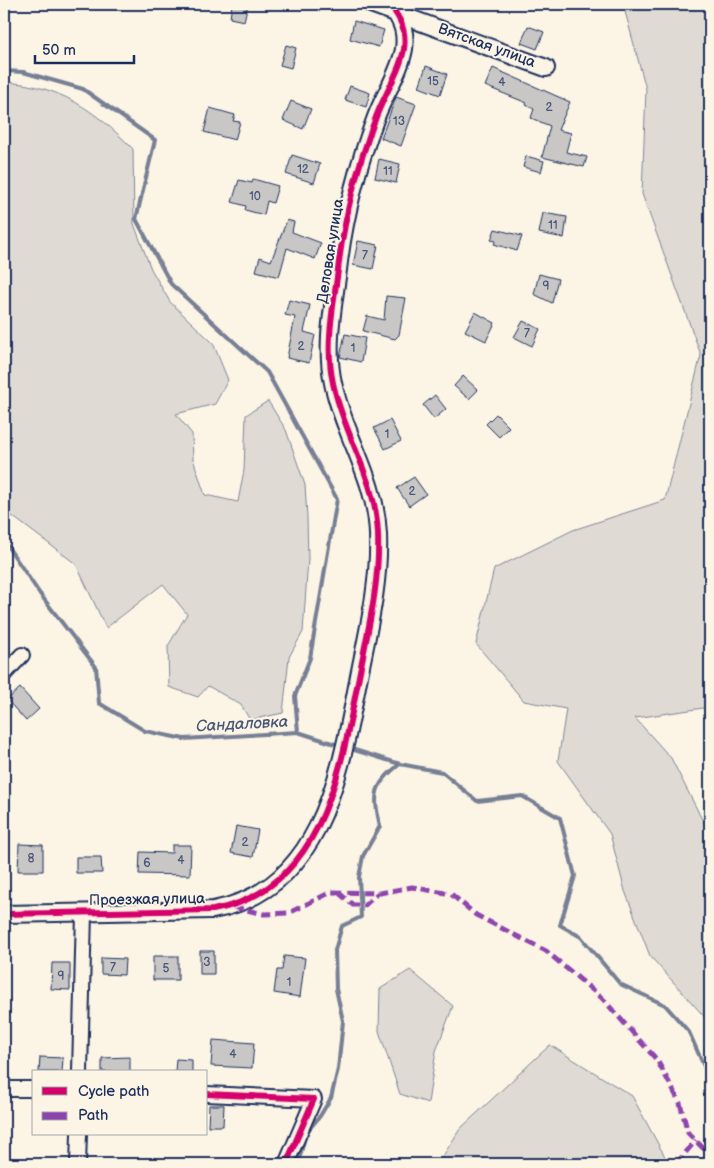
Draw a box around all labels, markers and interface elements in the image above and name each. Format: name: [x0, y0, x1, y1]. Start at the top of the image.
street label: Вятская улица: [435, 19, 538, 72]
scale bar: [35, 32, 134, 64]
text: 50 m: [42, 41, 76, 60]
house number: 15: [427, 74, 439, 89]
house number: 4: [498, 75, 506, 90]
house number: 2: [545, 100, 553, 115]
house number: 13: [393, 114, 405, 129]
house number: 12: [297, 162, 309, 177]
house number: 11: [383, 164, 393, 179]
house number: 10: [249, 189, 261, 204]
street label: Деловая улица: [313, 197, 348, 305]
house number: 11: [548, 218, 558, 233]
house number: 7: [362, 248, 368, 263]
house number: 9: [543, 279, 550, 294]
house number: 7: [524, 326, 530, 341]
house number: 2: [297, 339, 305, 354]
house number: 1: [351, 341, 355, 356]
house number: 1: [385, 427, 389, 442]
house number: 2: [408, 484, 416, 499]
water label: Сандаловка: [195, 713, 289, 736]
house number: 2: [241, 835, 249, 850]
house number: 8: [28, 851, 35, 866]
house number: 4: [177, 853, 185, 868]
house number: 6: [143, 856, 151, 871]
street label: Проезжая улица: [89, 889, 205, 910]
house number: 3: [203, 955, 211, 970]
house number: 7: [110, 960, 116, 975]
house number: 5: [163, 961, 170, 976]
house number: 9: [58, 969, 65, 984]
house number: 1: [287, 975, 291, 990]
house number: 4: [229, 1047, 237, 1062]
legend: [32, 1070, 208, 1136]
text: Cycle path: [78, 1082, 149, 1101]
text: Path: [78, 1106, 108, 1125]

